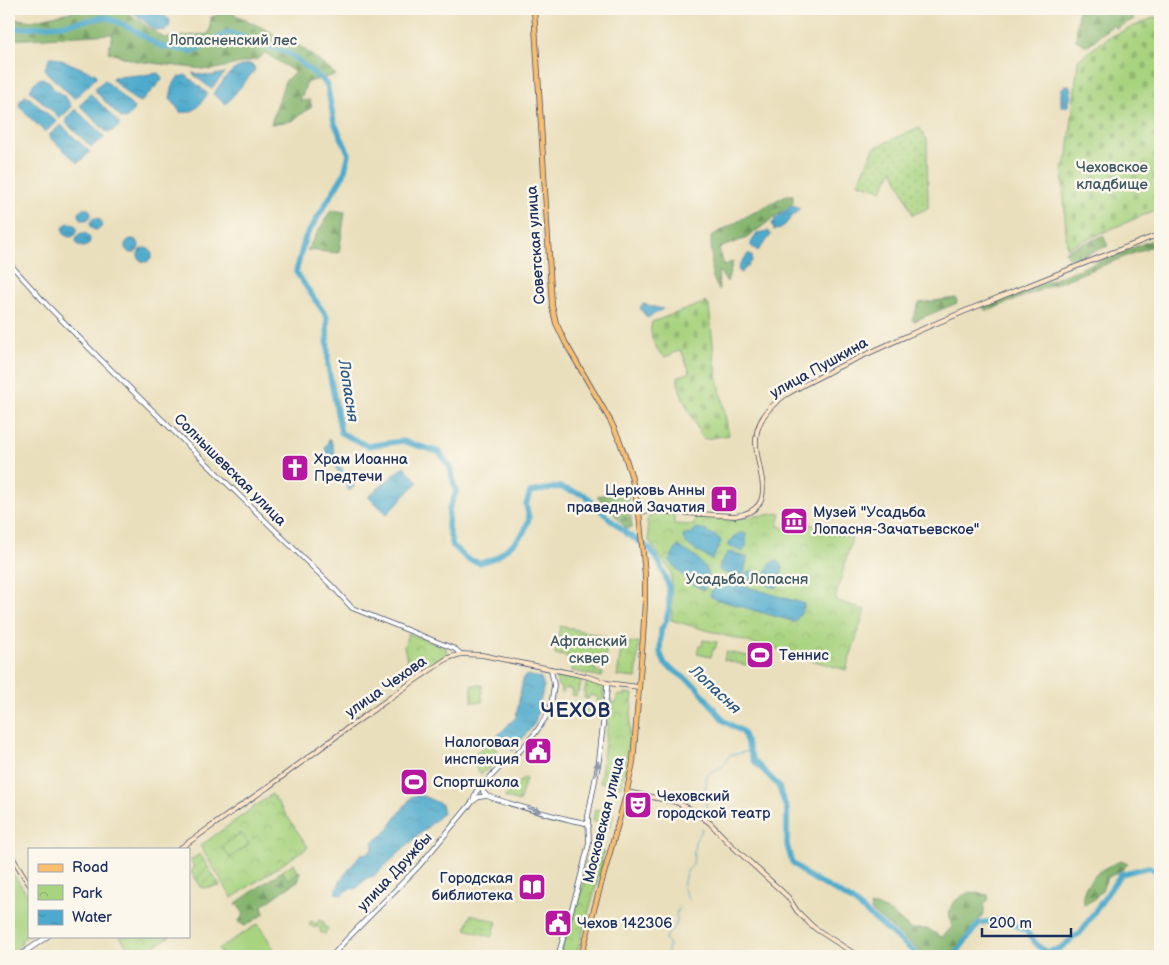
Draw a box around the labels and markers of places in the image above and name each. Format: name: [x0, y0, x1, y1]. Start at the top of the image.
place label: Храм Иоанна Предтечи: [314, 450, 408, 486]
church icon: Храм Иоанна Предтечи: [280, 453, 310, 483]
place label: Церковь Анны праведной Зачатия: [567, 481, 705, 517]
church icon: Церковь Анны праведной Зачатия: [709, 484, 739, 514]
place label: Музей "Усадьба Лопасня-Зачатьевское": [812, 503, 979, 539]
museum icon: Музей "Усадьба Лопасня-Зачатьевское": [779, 506, 809, 536]
sports icon: Теннис: [745, 640, 775, 670]
place label: Теннис: [779, 646, 829, 665]
place label: Налоговая инспекция: [444, 733, 519, 769]
public building icon: Налоговая инспекция: [523, 736, 553, 766]
sports icon: Спортшкола: [399, 767, 429, 797]
place label: Спортшкола: [433, 773, 519, 792]
place label: Чеховский городской театр: [657, 787, 771, 823]
theatre icon: Чеховский городской театр: [623, 790, 653, 820]
place label: Городская библиотека: [432, 869, 513, 905]
library icon: Городская библиотека: [517, 872, 547, 902]
public building icon: Чехов 142306: [543, 908, 573, 938]
place label: Чехов 142306: [577, 914, 672, 933]

